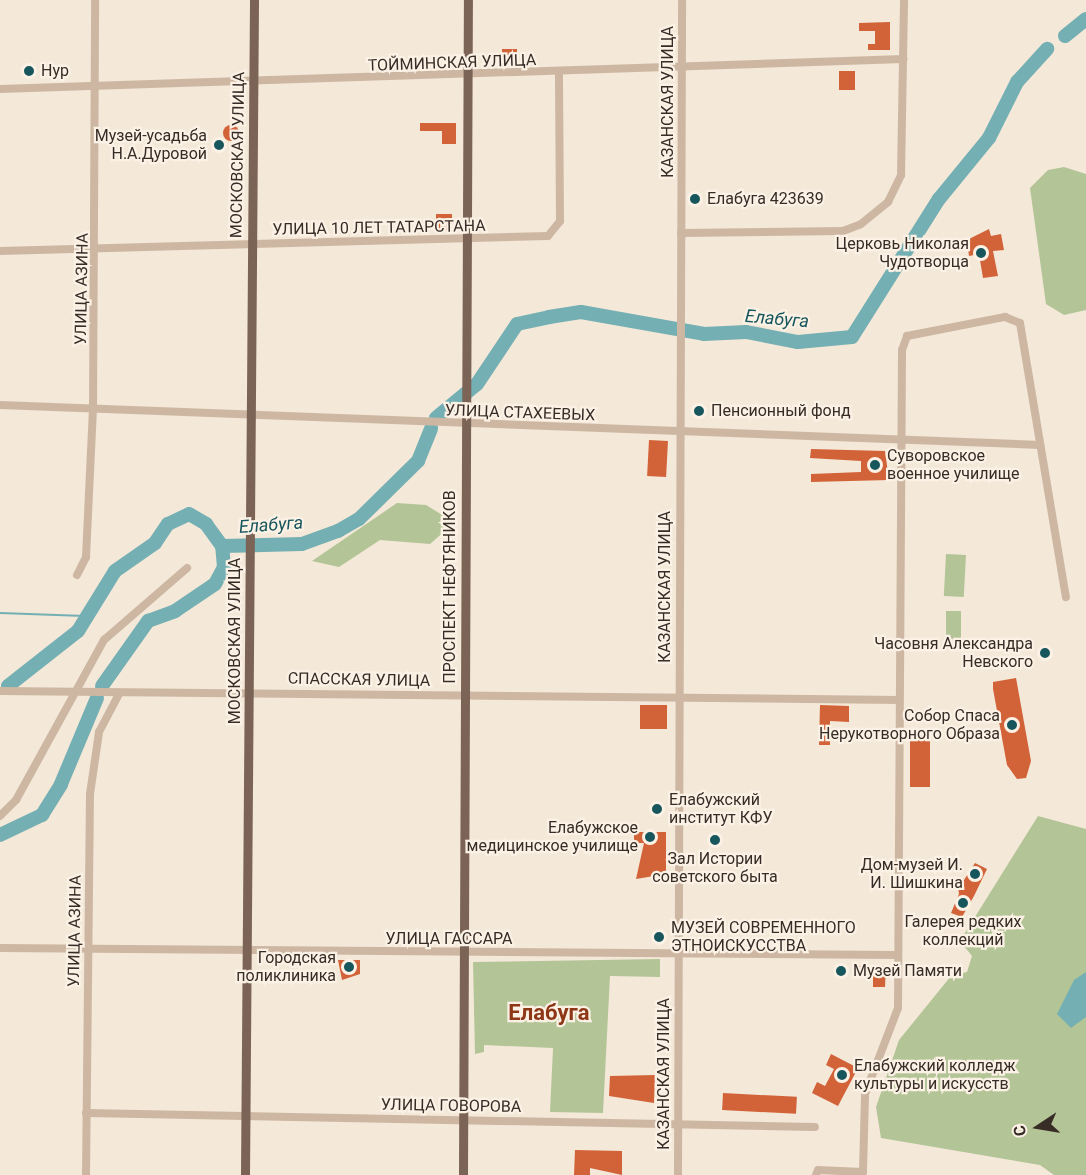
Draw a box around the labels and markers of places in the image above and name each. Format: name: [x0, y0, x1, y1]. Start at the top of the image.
place label: Нур: [41, 61, 69, 81]
marker: Нур: [22, 64, 36, 78]
place label: Музей-усадьба Н.А.Дуровой: [95, 126, 207, 164]
marker: Музей-усадьба Н.А.Дуровой: [212, 138, 226, 152]
place label: Елабуга 423639: [707, 189, 824, 209]
marker: Елабуга 423639: [688, 192, 702, 206]
place label: Церковь Николая Чудотворца: [836, 234, 969, 272]
marker: Церковь Николая Чудотворца: [974, 246, 988, 260]
place label: Пенсионный фонд: [711, 401, 851, 421]
marker: Пенсионный фонд: [692, 404, 706, 418]
place label: Суворовское военное училище: [887, 446, 1020, 484]
marker: Суворовское военное училище: [868, 458, 882, 472]
place label: Часовня Александра Невского: [874, 634, 1033, 672]
marker: Часовня Александра Невского: [1038, 646, 1052, 660]
place label: Собор Спаса Нерукотворного Образа: [819, 706, 1000, 744]
marker: Собор Спаса Нерукотворного Образа: [1005, 718, 1019, 732]
place label: Елабужский институт КФУ: [669, 790, 772, 828]
marker: Елабужский институт КФУ: [650, 802, 664, 816]
place label: Елабужское медицинское училище: [467, 818, 638, 856]
marker: Елабужское медицинское училище: [643, 830, 657, 844]
marker: Зал Истории советского быта: [708, 833, 722, 847]
place label: Зал Истории советского быта: [652, 849, 778, 887]
place label: Дом-музей И. И. Шишкина: [861, 855, 963, 893]
marker: Дом-музей И. И. Шишкина: [968, 867, 982, 881]
marker: Галерея редких коллекций: [956, 896, 970, 910]
place label: Галерея редких коллекций: [905, 912, 1021, 950]
place label: МУЗЕЙ СОВРЕМЕННОГО ЭТНОИСКУССТВА: [671, 918, 856, 956]
marker: МУЗЕЙ СОВРЕМЕННОГО ЭТНОИСКУССТВА: [652, 930, 666, 944]
place label: Городская поликлиника: [236, 948, 336, 986]
marker: Городская поликлиника: [340, 958, 358, 976]
place label: Музей Памяти: [853, 961, 962, 981]
marker: Музей Памяти: [834, 964, 848, 978]
place label: Елабужский колледж культуры и искусств: [854, 1056, 1015, 1094]
marker: Елабужский колледж культуры и искусств: [835, 1068, 849, 1082]

